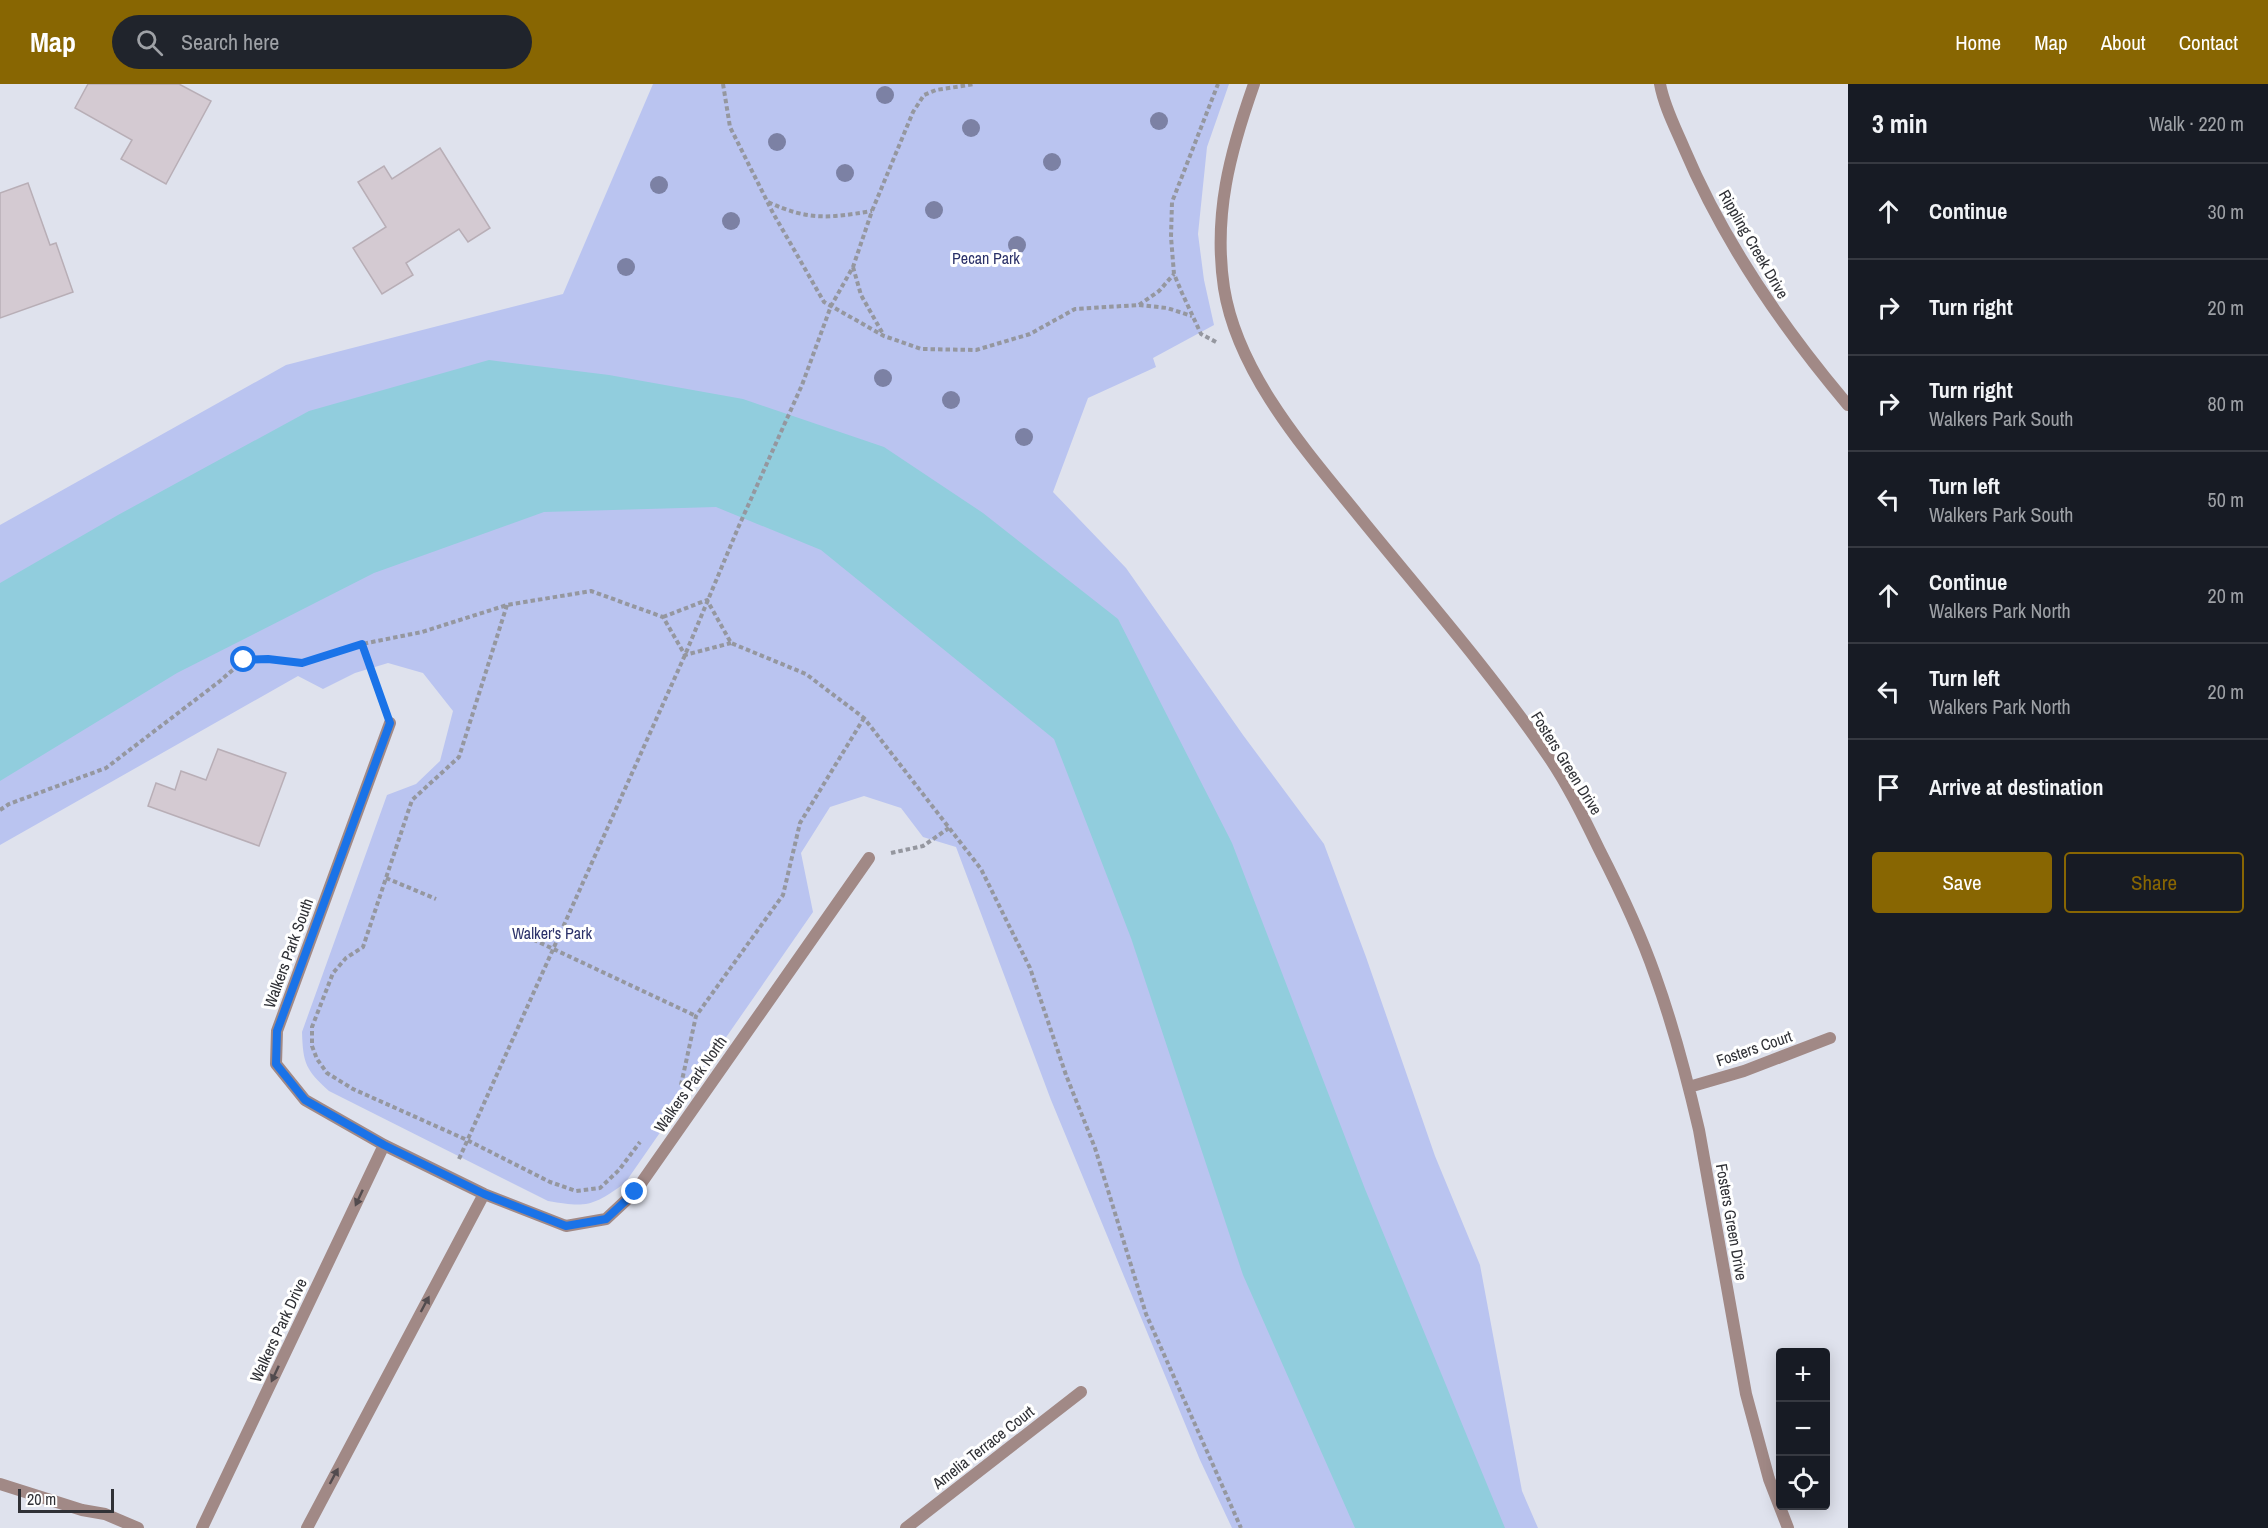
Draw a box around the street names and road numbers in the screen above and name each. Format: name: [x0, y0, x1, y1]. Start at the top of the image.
street label: Rippling Creek Drive: [1714, 185, 1794, 303]
street label: Fosters Green Drive: [1526, 707, 1608, 819]
street label: Walkers Park South: [258, 895, 318, 1011]
street label: Fosters Court: [1713, 1025, 1795, 1071]
street label: Walkers Park North: [649, 1031, 731, 1137]
street label: Fosters Green Drive: [1711, 1162, 1753, 1282]
street label: Walkers Park Drive: [244, 1274, 312, 1386]
street label: Amelia Terrace Court: [927, 1400, 1039, 1494]

